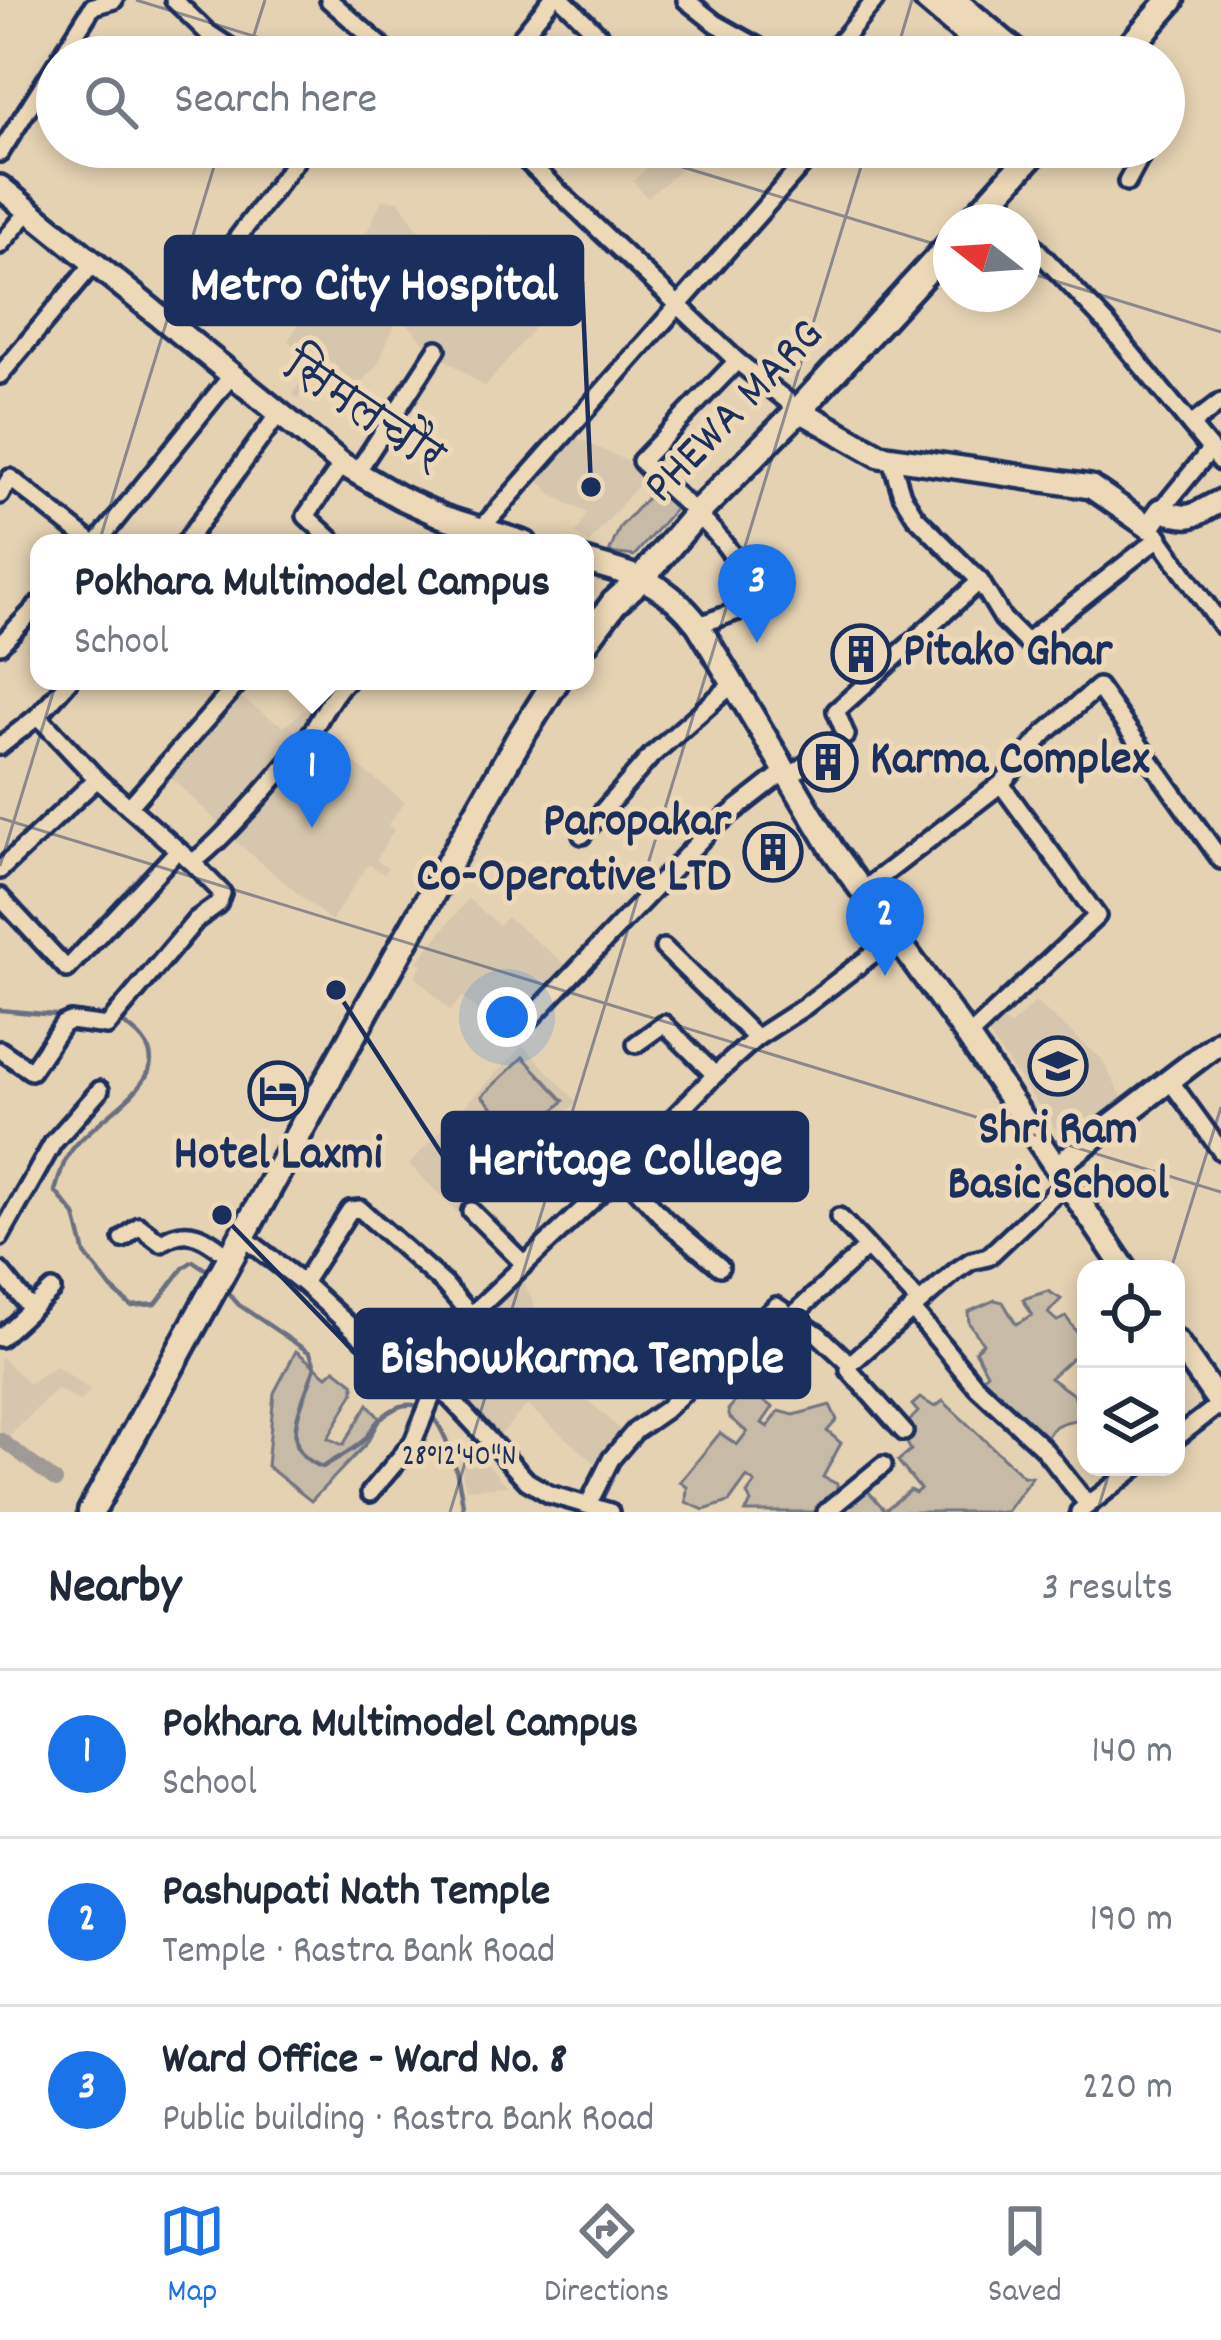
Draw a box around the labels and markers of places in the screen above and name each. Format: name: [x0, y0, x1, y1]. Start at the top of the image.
callout: Metro City Hospital: [166, 237, 582, 324]
pin: 3: [718, 544, 796, 643]
place label: Pitako Ghar: [903, 620, 1114, 689]
building icon: Pitako Ghar: [830, 623, 892, 685]
place label: Karma Complex: [870, 728, 1150, 797]
pin: 1: [273, 729, 351, 828]
building icon: Karma Complex: [797, 731, 859, 793]
place label: Paropakar Co-Operative LTD: [416, 790, 732, 914]
building icon: Paropakar Co-Operative LTD: [742, 821, 804, 883]
pin: 2: [846, 877, 924, 976]
school or university icon: Shri Ram Basic School: [1027, 1035, 1089, 1097]
hotel icon: Hotel Laxmi: [247, 1060, 309, 1122]
place label: Shri Ram Basic School: [947, 1098, 1169, 1222]
callout: Heritage College: [443, 1113, 807, 1200]
place label: Hotel Laxmi: [174, 1123, 383, 1192]
callout: Bishowkarma Temple: [356, 1310, 809, 1397]

